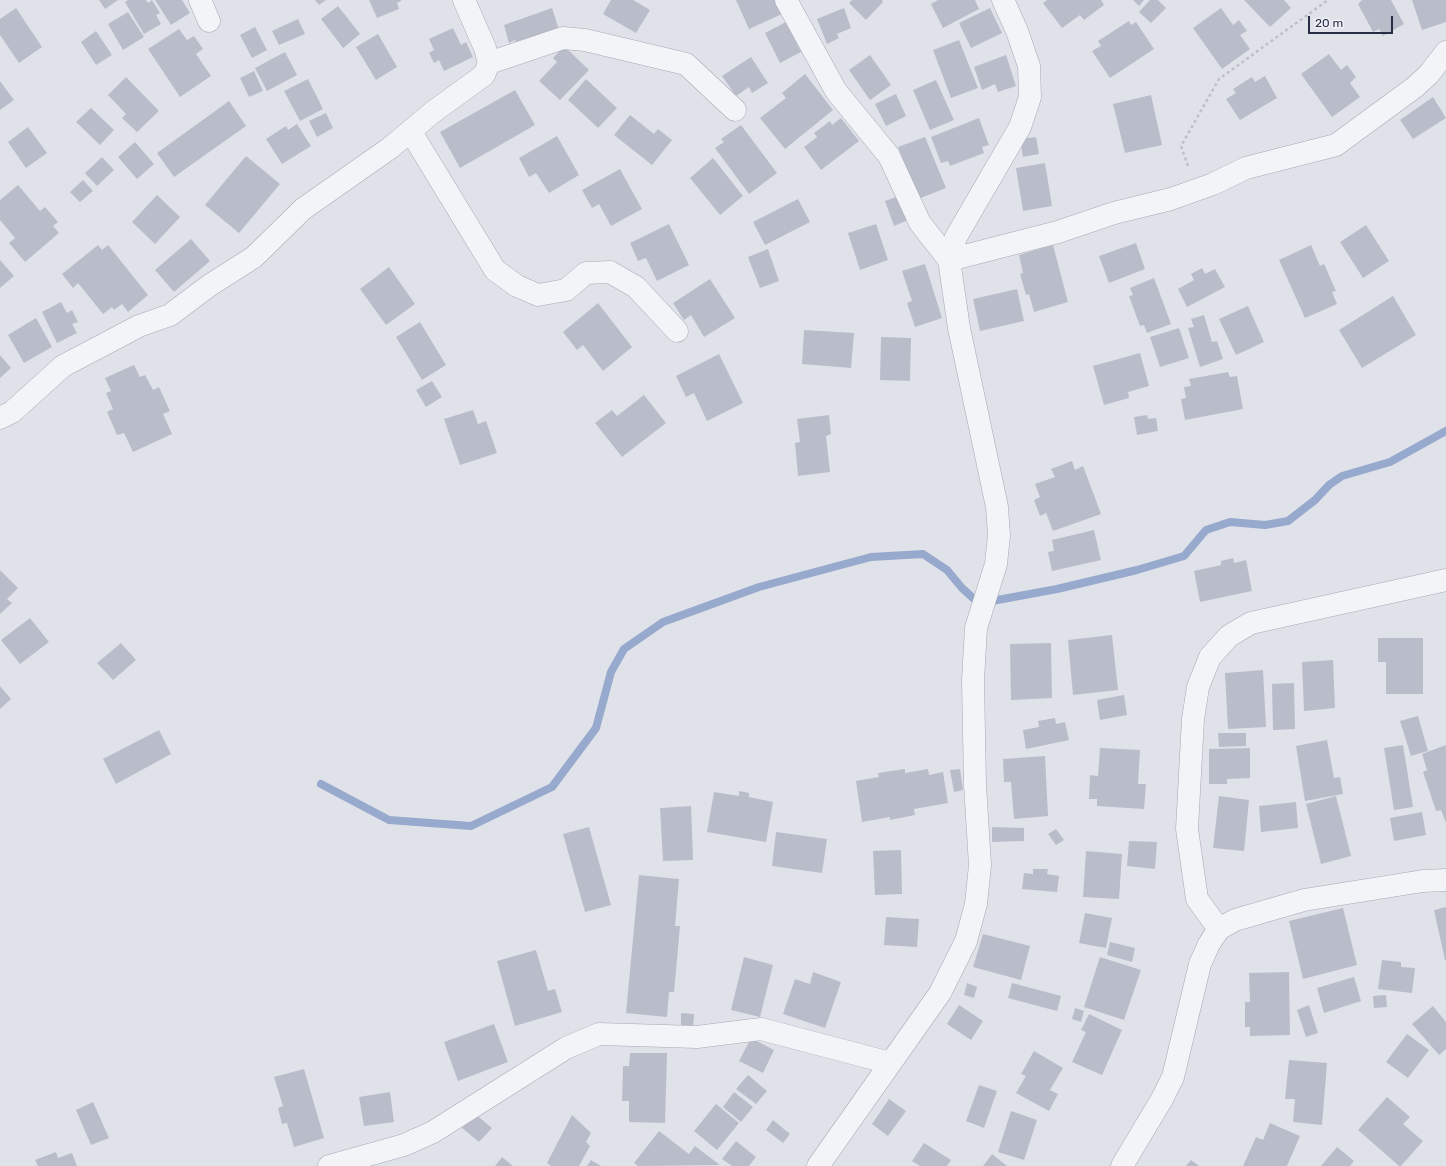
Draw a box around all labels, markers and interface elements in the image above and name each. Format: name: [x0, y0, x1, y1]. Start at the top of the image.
scale bar: [1310, 8, 1395, 34]
text: 20 m: [1315, 16, 1343, 30]

